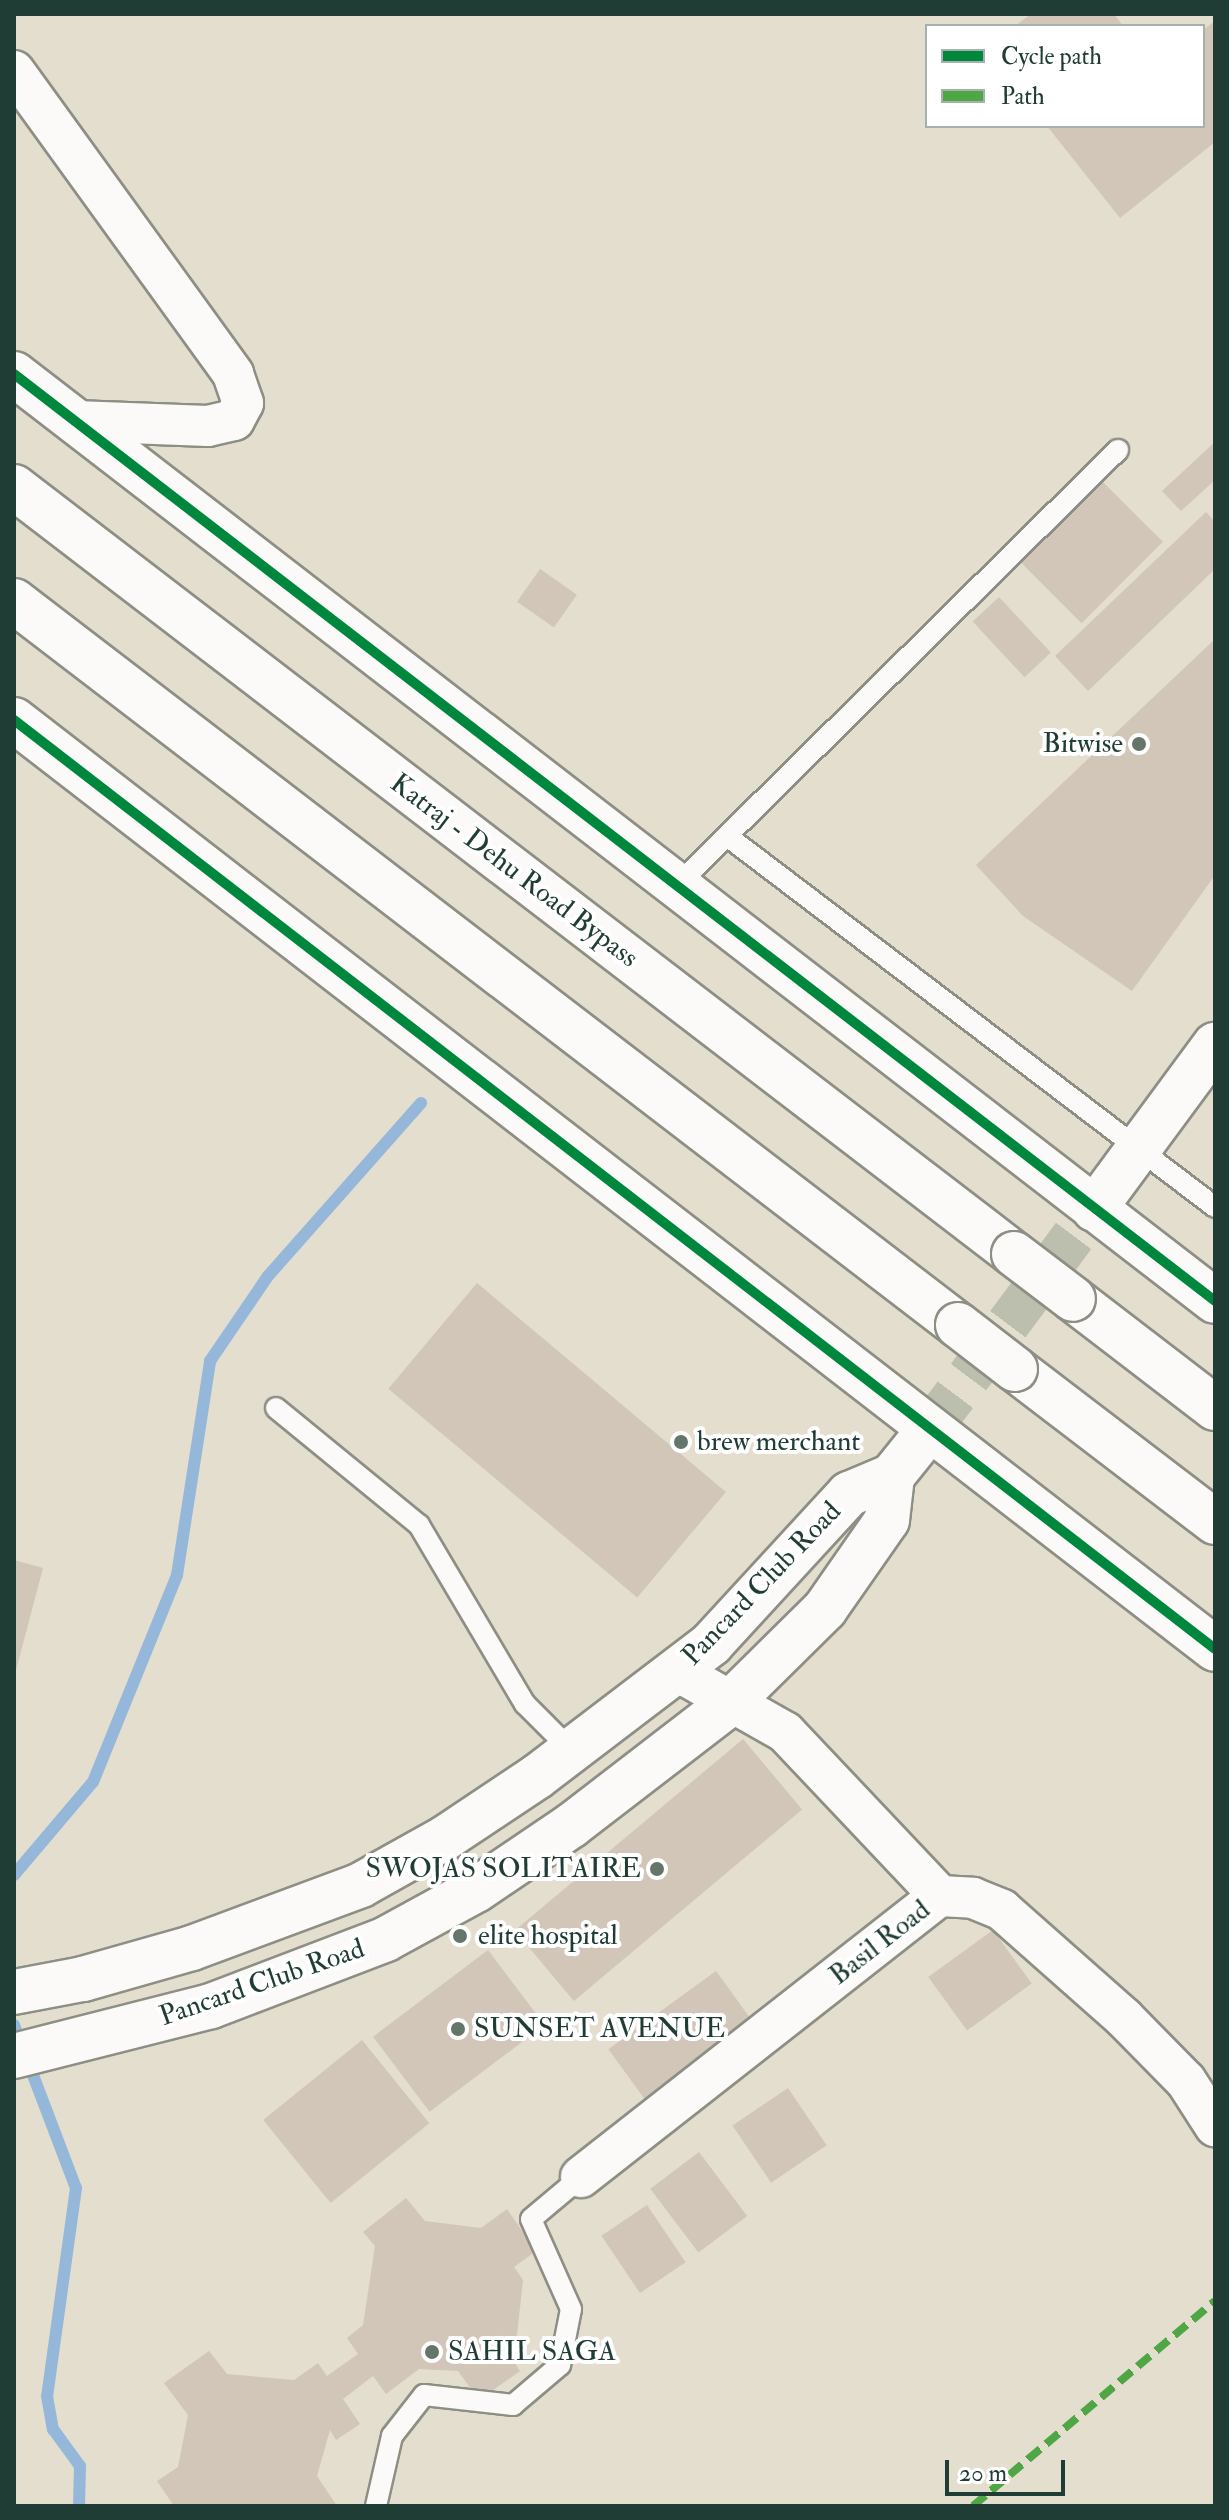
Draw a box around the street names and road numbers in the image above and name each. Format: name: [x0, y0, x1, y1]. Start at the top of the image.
street label: Katraj - Dehu Road Bypass: [384, 767, 644, 975]
street label: Pancard Club Road: [675, 1495, 849, 1673]
street label: Basil Road: [823, 1893, 937, 1993]
street label: Pancard Club Road: [155, 1932, 369, 2034]

